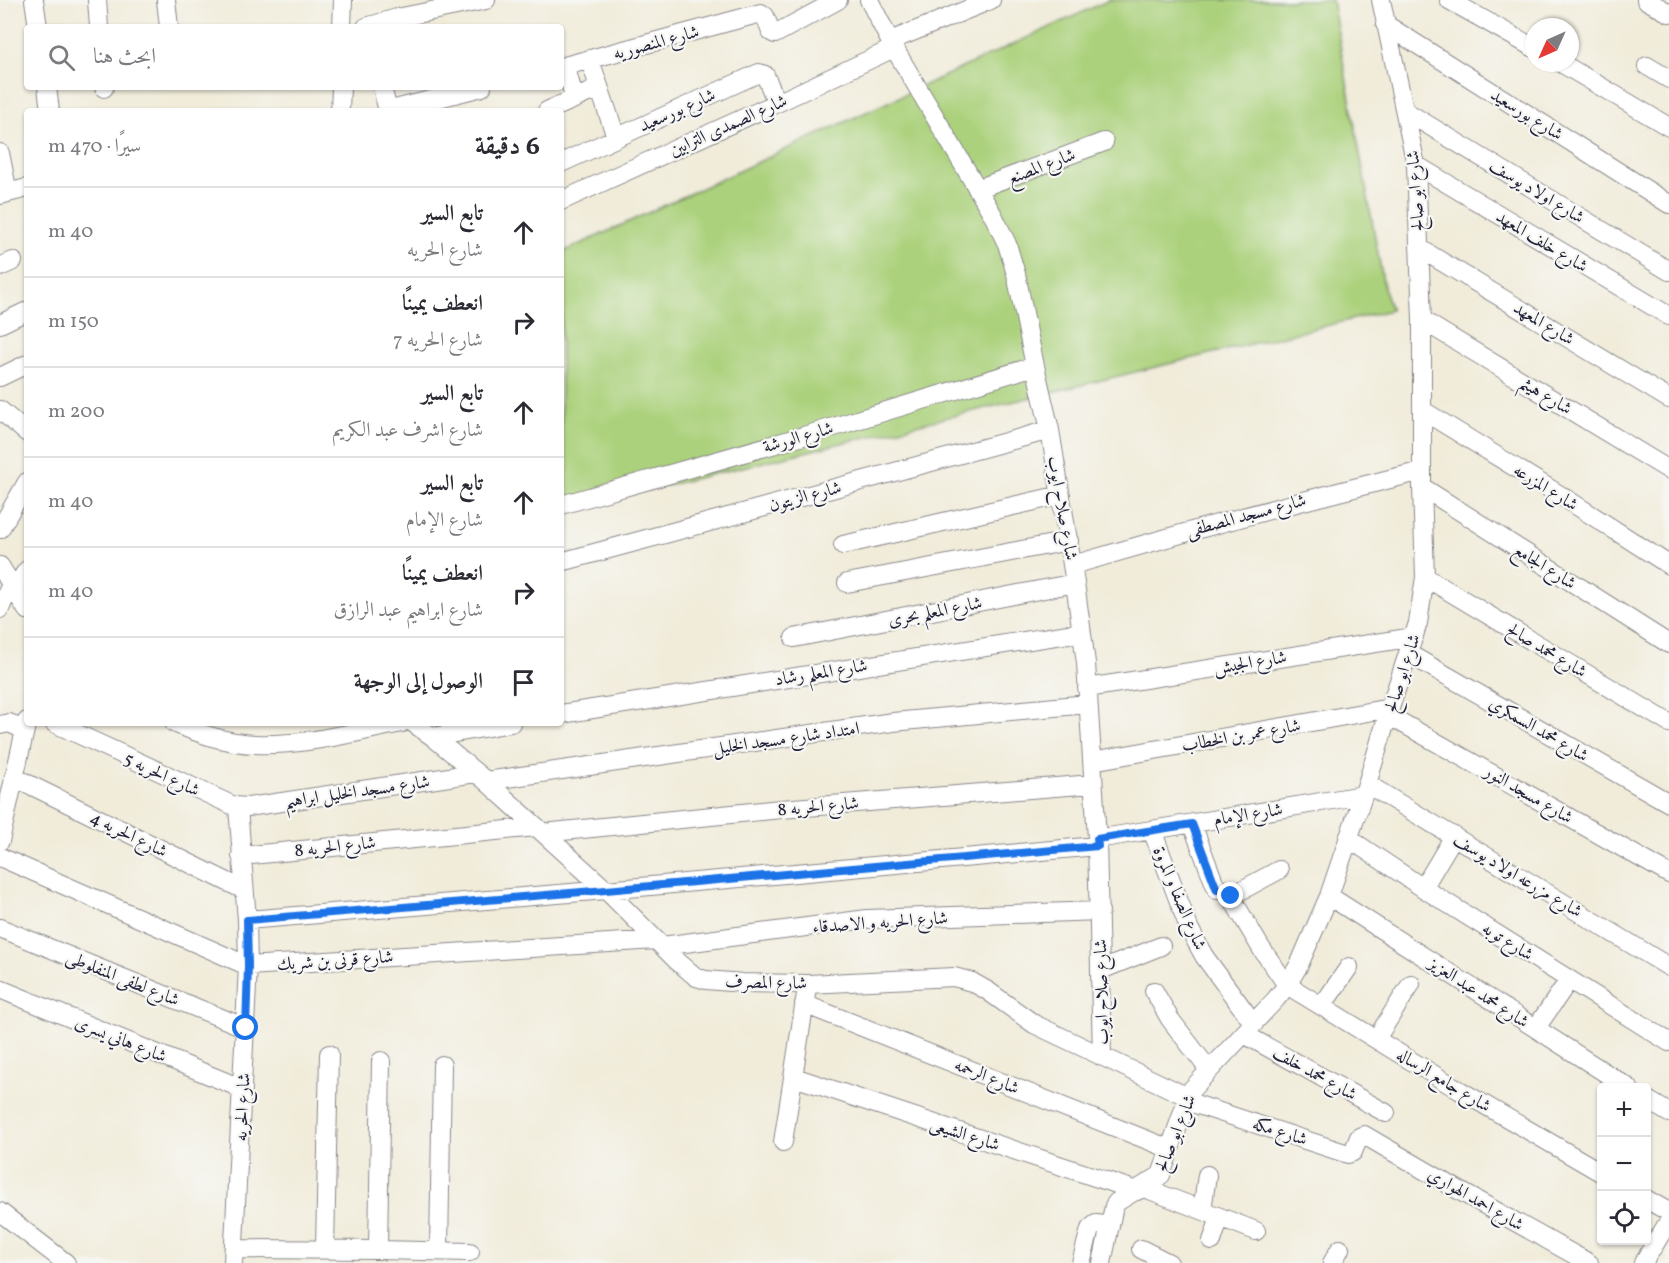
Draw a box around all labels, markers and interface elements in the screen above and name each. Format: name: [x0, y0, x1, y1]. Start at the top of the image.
north arrow: [1525, 18, 1579, 72]
street label: شارع المنصوريه: [610, 20, 703, 68]
search box: [24, 24, 564, 90]
icon: search: [45, 41, 78, 74]
text: ابحث هنا: [93, 42, 156, 73]
street label: شارع بورسعيد: [635, 83, 720, 140]
street label: شارع بورسعيد: [1485, 83, 1567, 148]
street label: شارع الصمدى الترابين: [666, 89, 792, 165]
text: 6 دقيقة: [475, 129, 540, 165]
text: سيرًا · 470 m: [48, 133, 141, 161]
street label: شارع المصنع: [1004, 143, 1080, 194]
street label: شارع ابو صالح: [1401, 149, 1434, 232]
street label: شارع اولاد يوسف: [1483, 154, 1589, 231]
text: تابع السير: [421, 199, 483, 230]
street label: شارع خلف المعهد: [1490, 205, 1592, 280]
icon: ahead: [507, 216, 540, 249]
text: 40 m: [48, 218, 93, 246]
text: شارع الحريه: [407, 237, 483, 265]
text: انعطف يمينًا: [402, 289, 483, 320]
street label: شارع المعهد: [1507, 296, 1578, 353]
icon: right: [507, 306, 540, 339]
text: 150 m: [48, 308, 99, 336]
text: شارع الحريه 7: [393, 327, 483, 355]
street label: شارع هيثم: [1512, 371, 1576, 425]
text: تابع السير: [421, 379, 483, 410]
icon: ahead: [507, 396, 540, 429]
text: 200 m: [48, 398, 105, 426]
street label: شارع الورشة: [760, 416, 837, 461]
text: شارع اشرف عبد الكريم: [332, 417, 483, 445]
street label: شارع صلاح ايوب: [1038, 454, 1083, 563]
street label: شارع المزرعه: [1507, 459, 1583, 519]
text: تابع السير: [421, 469, 483, 500]
street label: شارع الزيتون: [766, 476, 845, 520]
icon: ahead: [507, 486, 540, 519]
text: 40 m: [48, 488, 93, 516]
street label: شارع مسجد المصطفى: [1184, 488, 1309, 545]
text: شارع الإمام: [406, 507, 483, 535]
street label: شارع الجامع: [1507, 538, 1581, 598]
text: انعطف يمينًا: [402, 559, 483, 590]
icon: right: [507, 576, 540, 609]
text: 40 m: [48, 578, 93, 606]
street label: شارع المعلم بحرى: [886, 591, 985, 638]
text: شارع ابراهيم عبد الرازق: [333, 597, 483, 625]
street label: شارع محمد صالح: [1500, 618, 1591, 687]
street label: شارع ابو صالح: [1379, 631, 1430, 717]
street label: شارع الجيش: [1212, 645, 1289, 683]
street label: شارع المعلم رشاد: [773, 654, 870, 697]
icon: arrive: [507, 666, 540, 699]
text: الوصول إلى الوجهة: [354, 667, 483, 698]
street label: شارع محمد السمكري: [1483, 692, 1593, 770]
street label: شارع عمر بن الخطاب: [1180, 714, 1303, 760]
street label: امتداد شارع مسجد الخليل: [711, 717, 861, 763]
street label: شارع الحريه 5: [119, 747, 203, 805]
street label: شارع مسجد النور: [1477, 759, 1577, 832]
street label: شارع مسجد الخليل ابراهيم: [283, 770, 432, 819]
street label: شارع الحريه 8: [776, 791, 860, 824]
street label: شارع الإمام: [1212, 798, 1285, 835]
street label: شارع الحريه 4: [85, 806, 171, 866]
street label: شارع مزرعه اولاد يوسف: [1447, 828, 1586, 926]
street label: شارع الحريه 8: [293, 831, 377, 865]
street label: شارع الصفا و المروة: [1145, 843, 1212, 955]
route end: [1217, 882, 1243, 908]
street label: شارع الحريه و الاصدقاء: [811, 906, 949, 942]
street label: شارع توبه: [1476, 917, 1538, 969]
street label: شارع صلاح ايوب: [1089, 939, 1118, 1045]
street label: شارع لطفى المنفلوطى: [62, 945, 183, 1014]
street label: شارع قرنى بن شريك: [276, 945, 394, 979]
street label: شارع محمد عبد العزيز: [1421, 950, 1533, 1036]
street label: شارع المصرف: [725, 970, 807, 998]
street label: شارع هاني يسرى: [70, 1011, 170, 1071]
route start: [232, 1014, 258, 1040]
street label: شارع محمد خلف: [1267, 1041, 1361, 1109]
street label: شارع جامع الرساله: [1390, 1043, 1495, 1121]
street label: شارع الرحمه: [950, 1053, 1023, 1103]
street label: شارع الحريه: [229, 1072, 259, 1142]
map controls: [1597, 1083, 1651, 1245]
button: +: [1597, 1083, 1651, 1137]
street label: شارع ابو صالح: [1150, 1091, 1205, 1177]
street label: شارع الشيعى: [926, 1112, 1003, 1159]
street label: شارع مكه: [1249, 1112, 1310, 1154]
button: −: [1597, 1137, 1651, 1191]
street label: شارع احمد الهواري: [1422, 1163, 1528, 1239]
button: locate: [1597, 1191, 1651, 1245]

